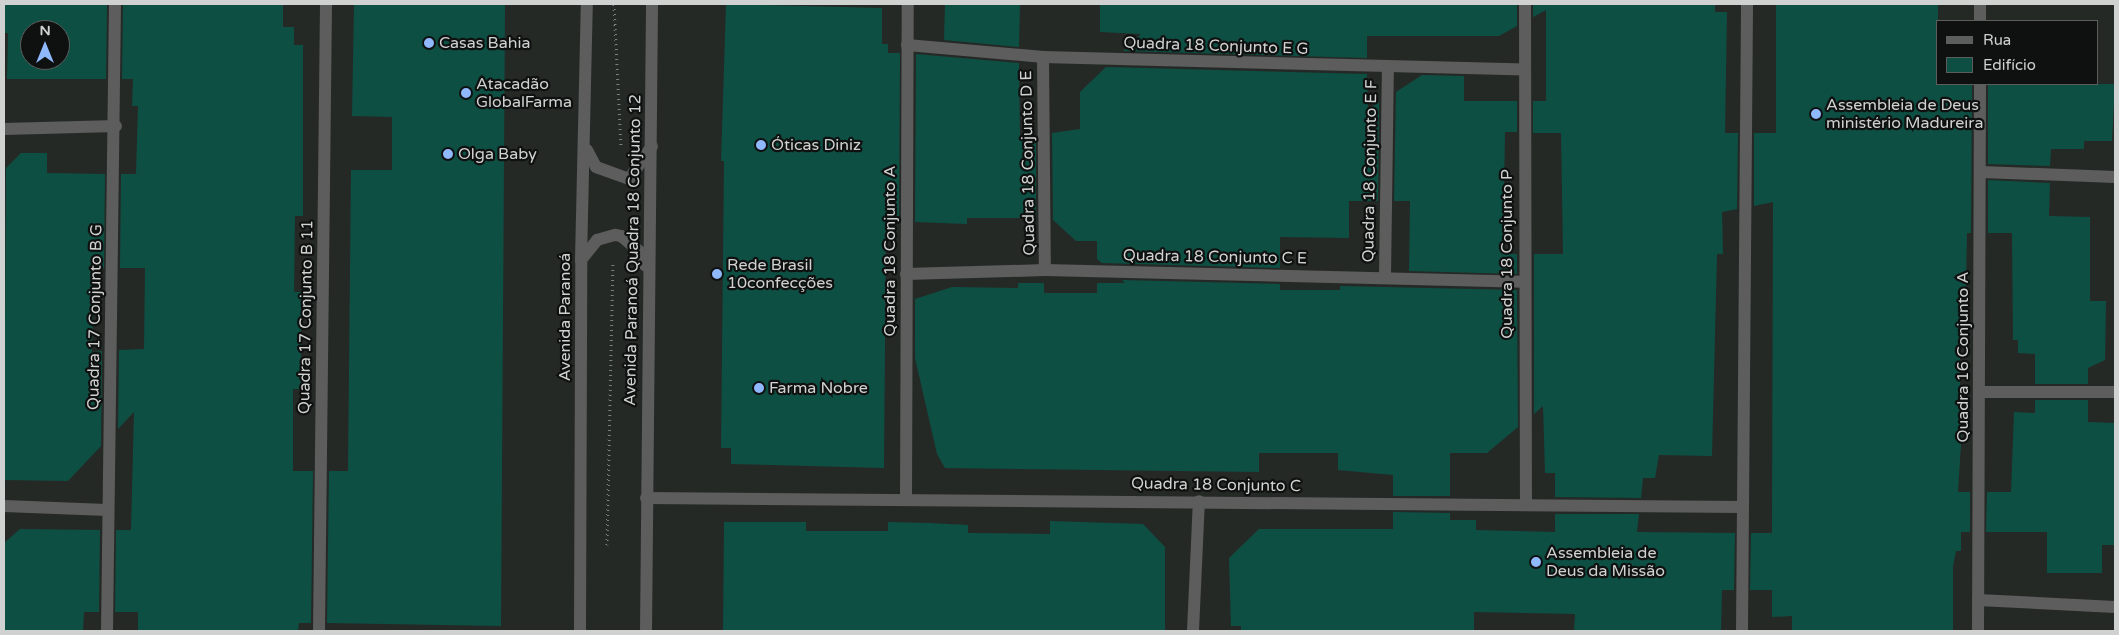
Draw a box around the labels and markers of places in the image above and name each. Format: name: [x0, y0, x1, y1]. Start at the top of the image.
place label: Casas Bahia: [439, 33, 530, 53]
marker: Casas Bahia: [423, 37, 435, 49]
place label: Atacadão GlobalFarma: [476, 74, 572, 112]
marker: Atacadão GlobalFarma: [460, 87, 472, 99]
place label: Assembleia de Deus ministério Madureira: [1826, 95, 1983, 133]
marker: Assembleia de Deus ministério Madureira: [1810, 108, 1822, 120]
place label: Óticas Diniz: [771, 135, 861, 155]
marker: Óticas Diniz: [755, 139, 767, 151]
place label: Olga Baby: [458, 144, 537, 164]
marker: Olga Baby: [442, 148, 454, 160]
place label: Rede Brasil 10confecções: [727, 255, 833, 293]
marker: Rede Brasil 10confecções: [711, 268, 723, 280]
place label: Farma Nobre: [769, 378, 868, 398]
marker: Farma Nobre: [753, 382, 765, 394]
place label: Assembleia de Deus da Missão: [1546, 543, 1665, 581]
marker: Assembleia de Deus da Missão: [1530, 556, 1542, 568]

